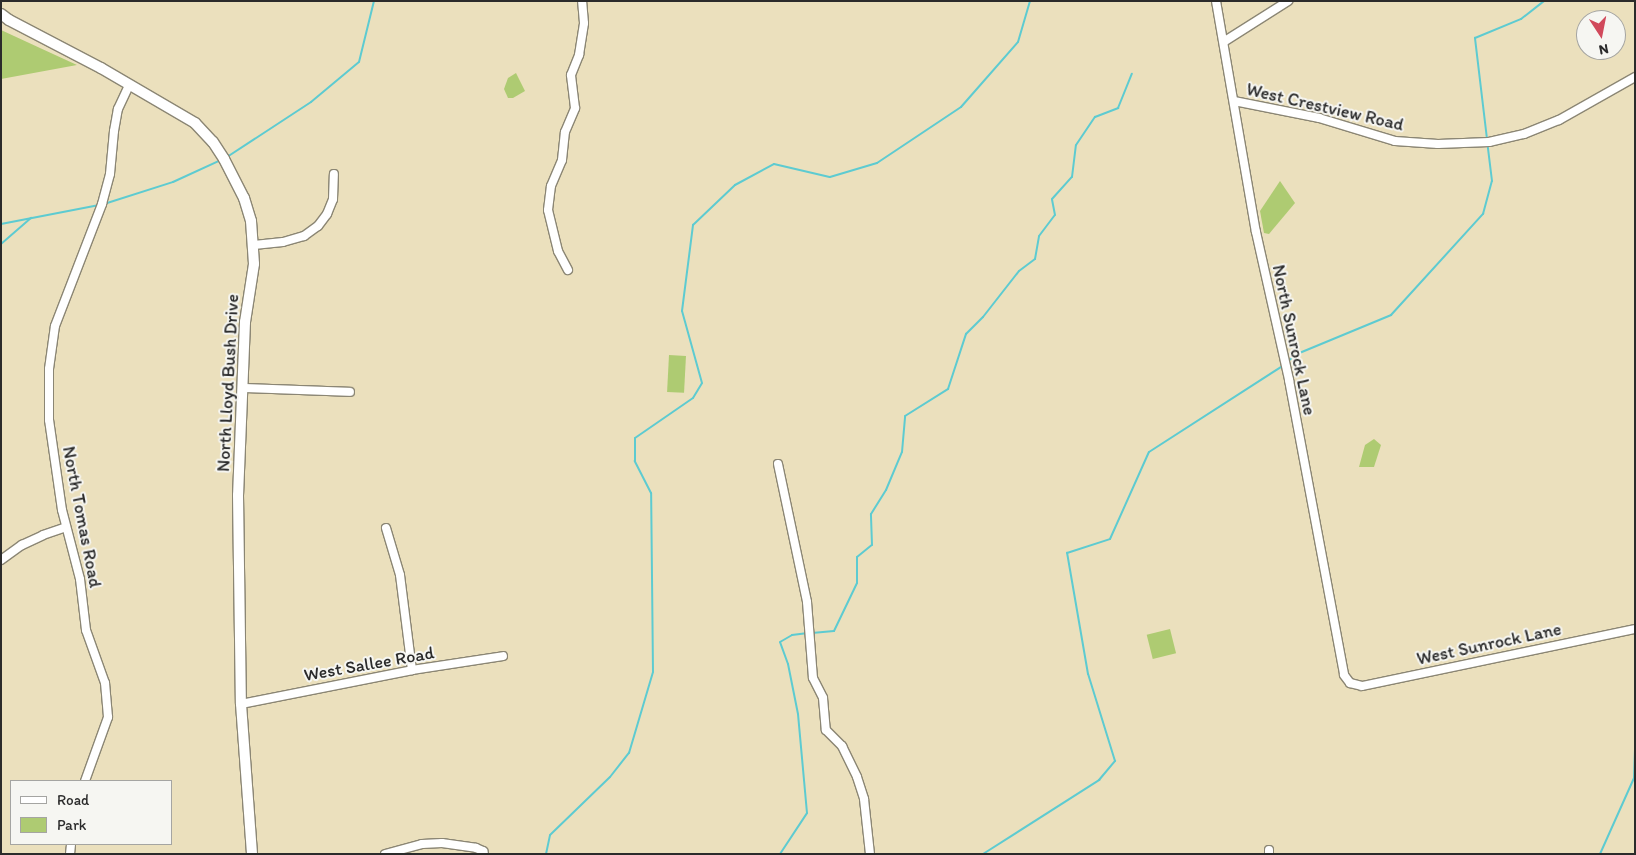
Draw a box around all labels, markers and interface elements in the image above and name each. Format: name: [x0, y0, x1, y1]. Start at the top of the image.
north arrow: [1576, 10, 1626, 60]
text: N: [1598, 40, 1610, 58]
street label: West Crestview Road: [1244, 78, 1406, 136]
street label: North Sunrock Lane: [1267, 262, 1321, 418]
street label: North Lloyd Bush Drive: [213, 294, 243, 472]
street label: North Tomas Road: [58, 446, 106, 588]
street label: West Sunrock Lane: [1415, 618, 1563, 670]
street label: West Sallee Road: [302, 642, 436, 686]
legend: [10, 780, 172, 845]
text: Road: [57, 791, 89, 809]
text: Park: [57, 816, 87, 834]

